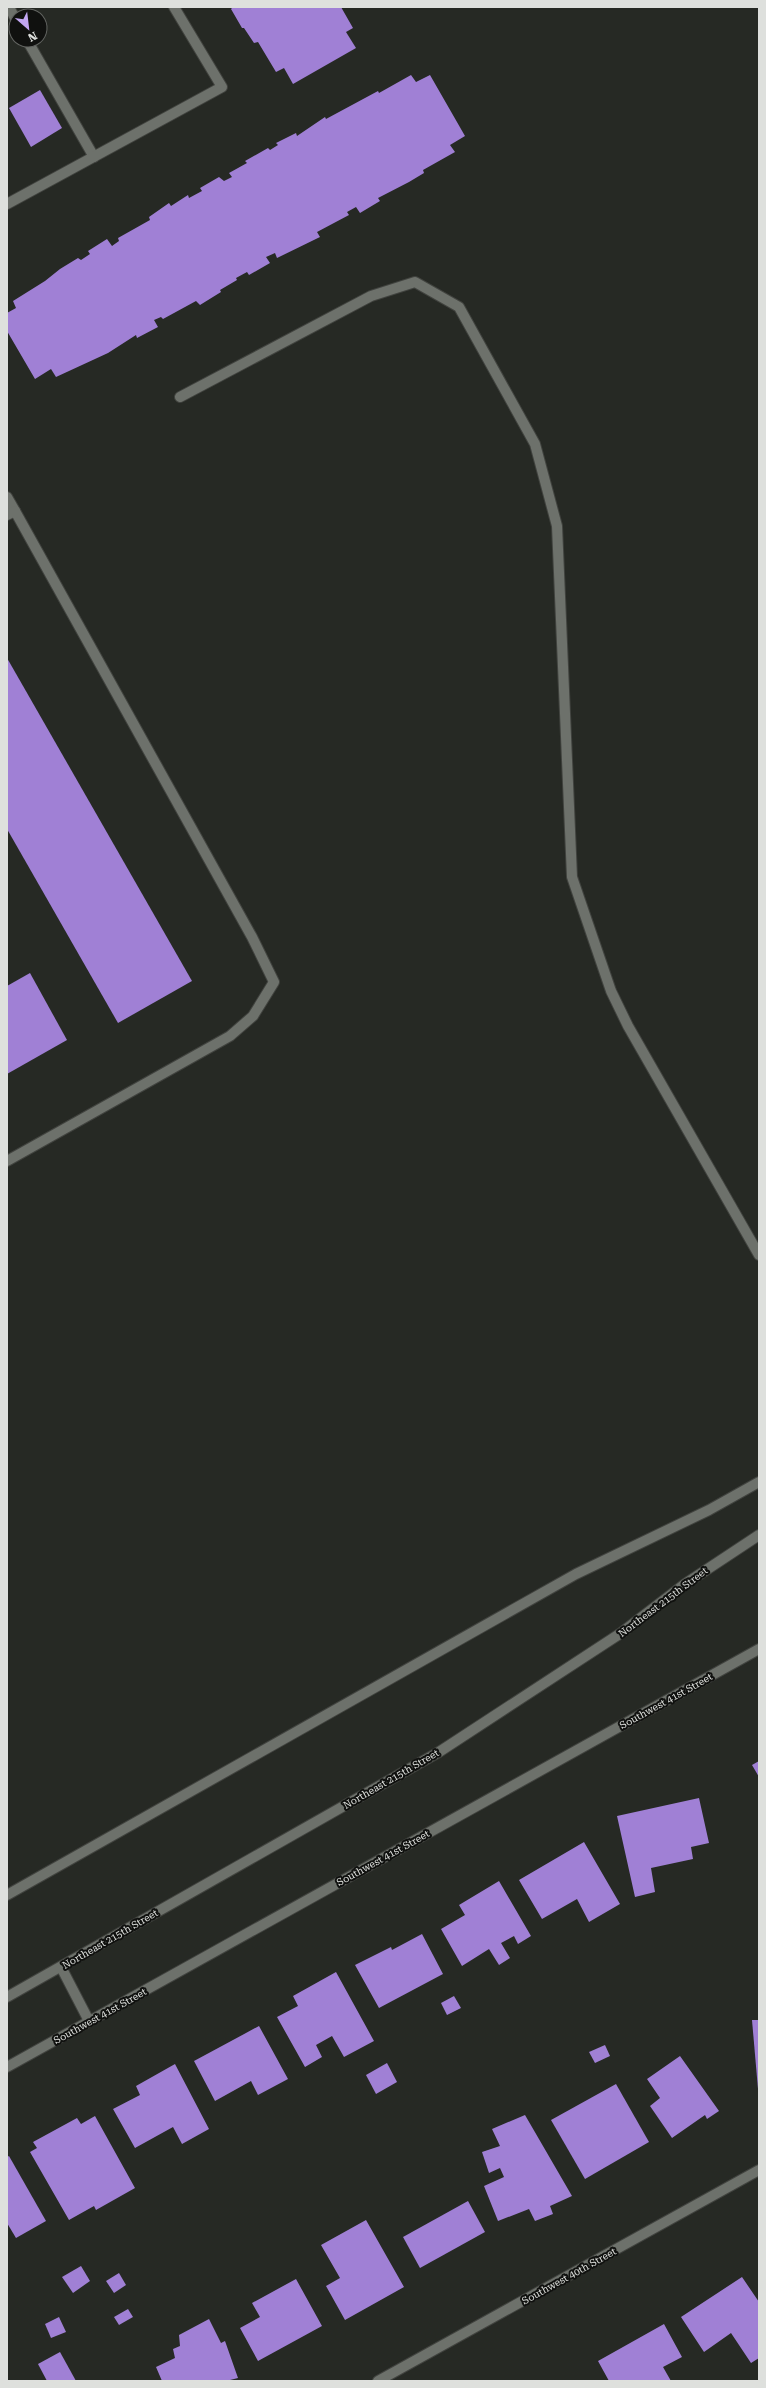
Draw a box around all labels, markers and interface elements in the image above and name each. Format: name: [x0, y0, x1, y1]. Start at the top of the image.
north arrow: [8, 8, 48, 48]
text: N: [25, 29, 39, 44]
street label: Northeast 215th Street: [616, 1565, 710, 1639]
street label: Southwest 41st Street: [618, 1671, 715, 1731]
street label: Northeast 215th Street: [341, 1747, 441, 1811]
street label: Southwest 41st Street: [335, 1828, 432, 1888]
street label: Northeast 215th Street: [60, 1907, 160, 1971]
street label: Southwest 41st Street: [52, 1986, 149, 2046]
street label: Southwest 40th Street: [520, 2245, 618, 2307]

